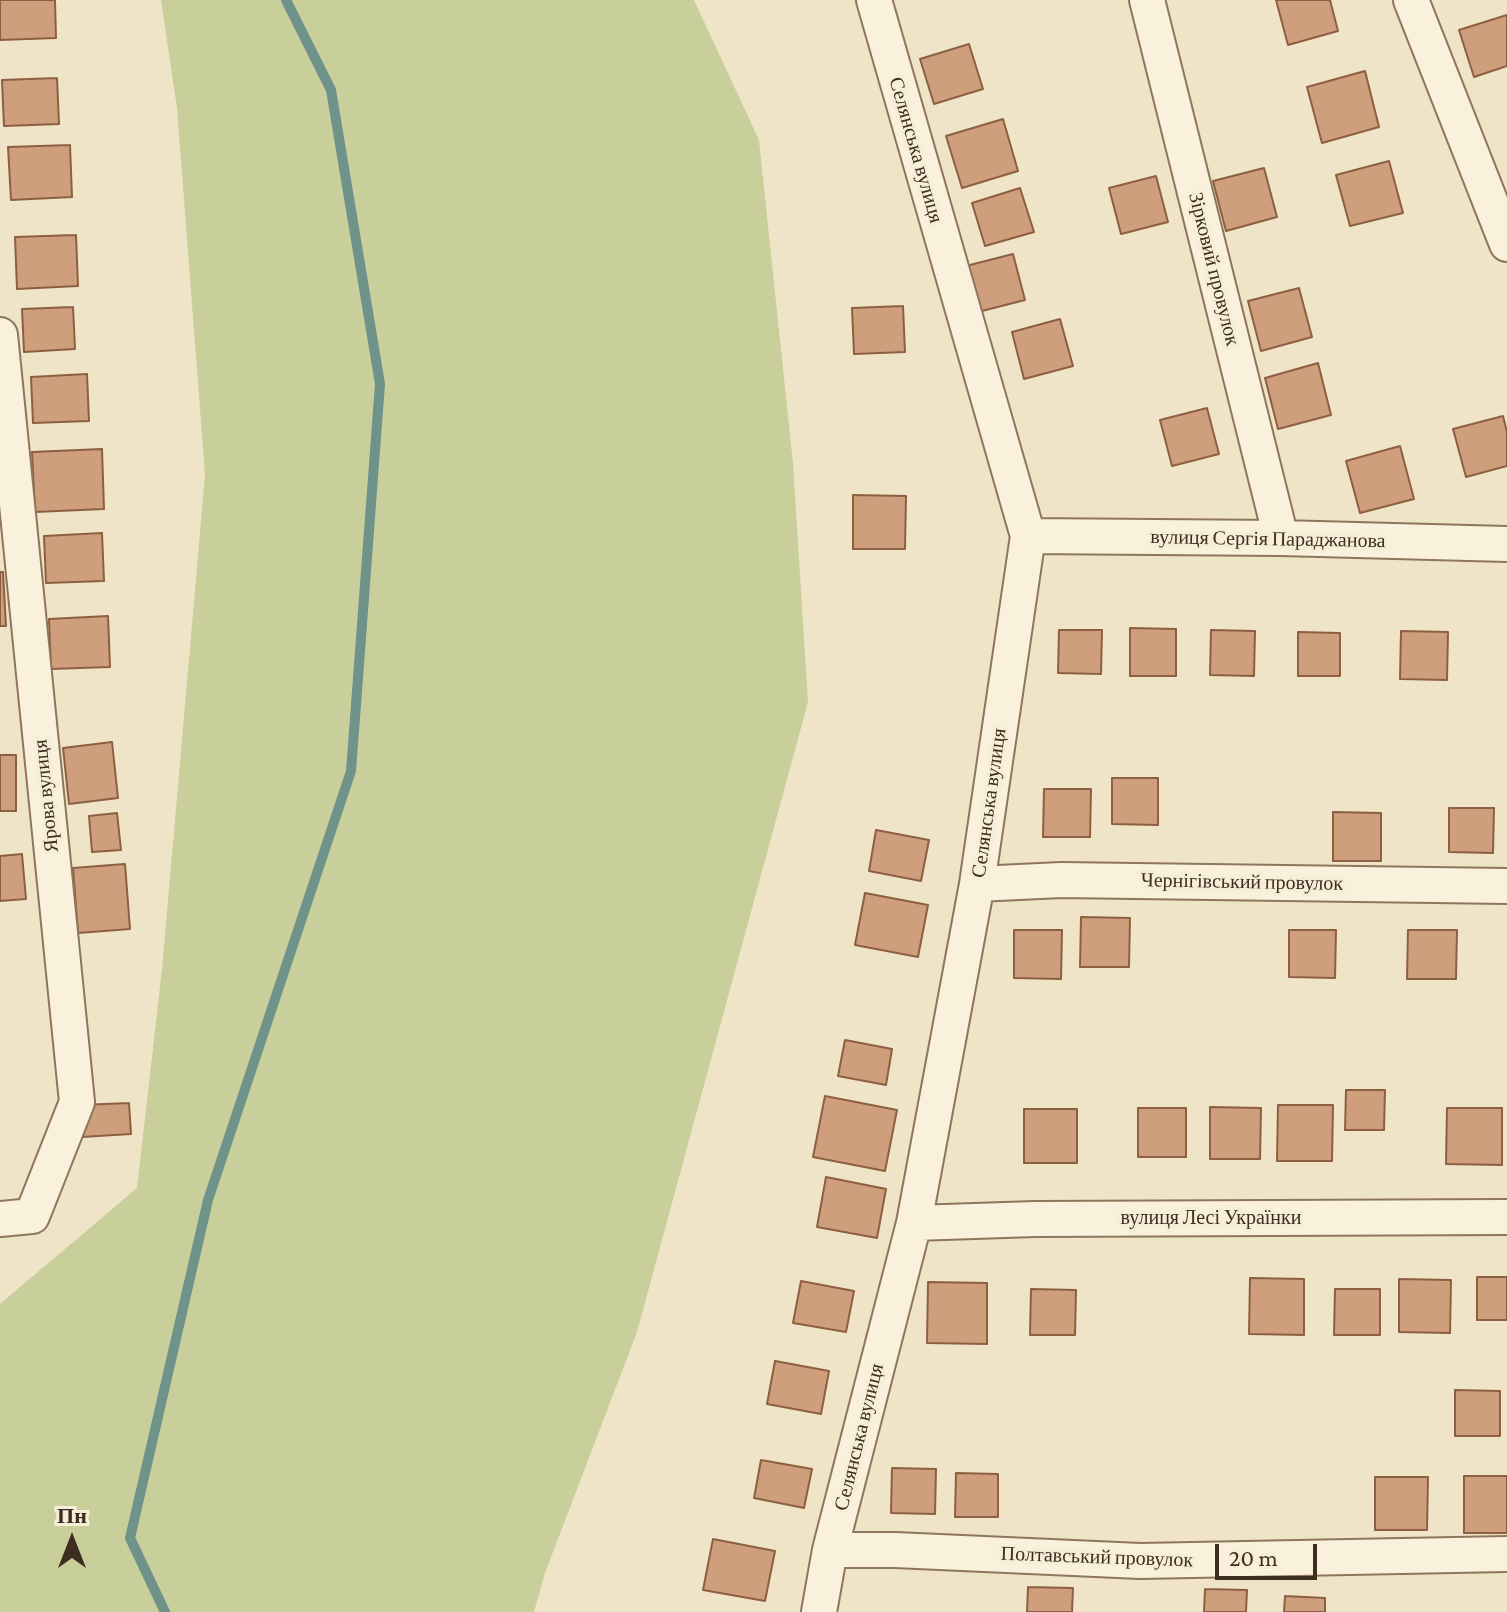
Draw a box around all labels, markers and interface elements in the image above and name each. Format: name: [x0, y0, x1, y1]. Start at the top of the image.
street label: Селянська вулиця: [884, 74, 948, 226]
street label: Зірковий провулок: [1183, 190, 1245, 348]
street label: вулиця Сергія Параджанова: [1150, 525, 1386, 553]
street label: Селянська вулиця: [967, 727, 1011, 879]
street label: Ярова вулиця: [28, 738, 64, 854]
street label: Чернігівський провулок: [1141, 868, 1343, 896]
street label: вулиця Лесі Українки: [1121, 1206, 1301, 1230]
street label: Селянська вулиця: [829, 1361, 889, 1513]
north arrow: [32, 1500, 112, 1580]
text: Пн: [57, 1503, 87, 1528]
scale bar: [1219, 1528, 1321, 1578]
street label: Полтавський провулок: [1000, 1542, 1194, 1572]
text: 20 m: [1229, 1544, 1278, 1571]

